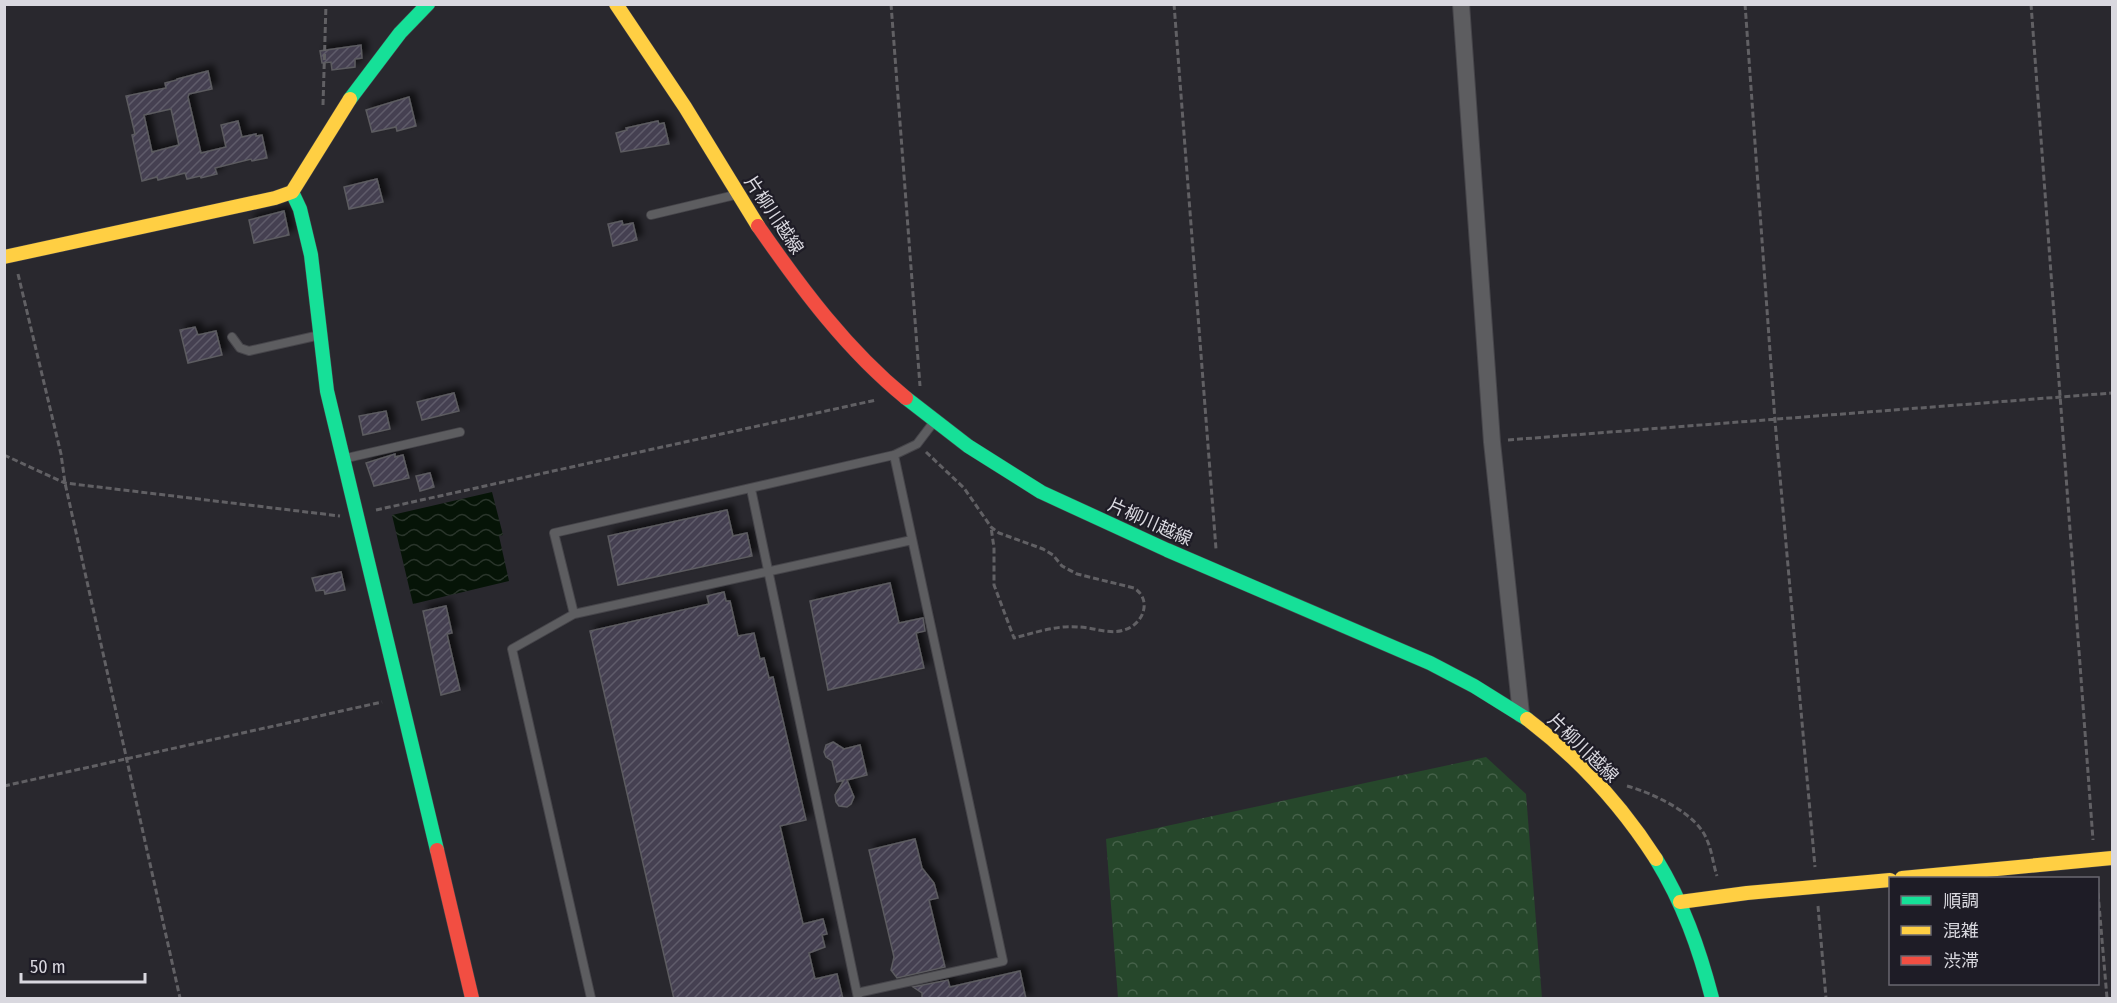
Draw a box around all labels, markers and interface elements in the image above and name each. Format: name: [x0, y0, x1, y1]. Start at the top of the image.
street label: 片柳川越線: [740, 172, 808, 258]
street label: 片柳川越線: [1104, 494, 1196, 550]
street label: 片柳川越線: [1543, 709, 1623, 787]
legend: [1889, 877, 2099, 985]
text: 順調: [1943, 890, 1979, 912]
text: 混雑: [1943, 920, 1979, 942]
scale bar: [21, 946, 146, 984]
text: 渋滞: [1943, 950, 1979, 972]
text: 50 m: [30, 956, 66, 978]

